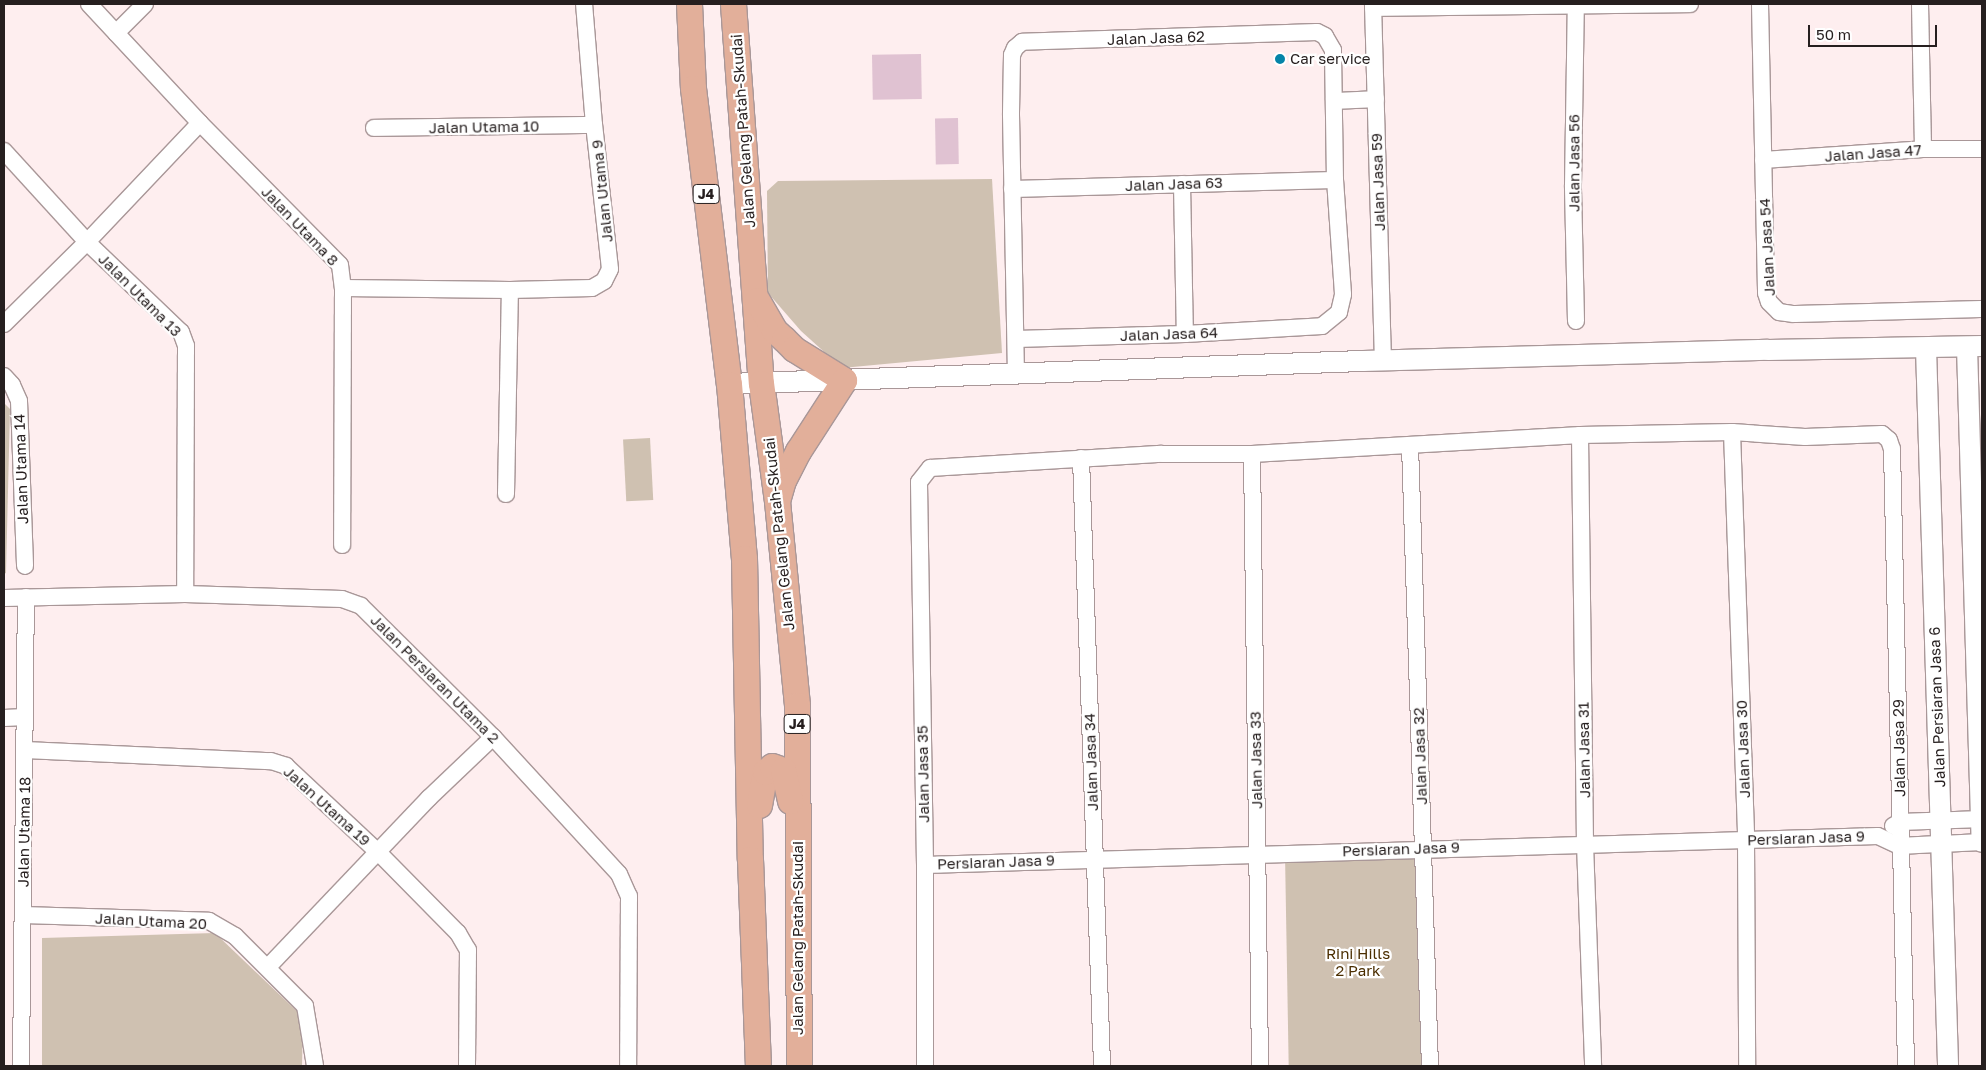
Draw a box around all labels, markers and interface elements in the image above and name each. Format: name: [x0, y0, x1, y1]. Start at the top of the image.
scale bar: [1811, 15, 1940, 47]
text: 50 m: [1816, 25, 1851, 43]
street label: Jalan Jasa 62: [1107, 27, 1205, 49]
street label: Jalan Gelang Patah-Skudai: [727, 34, 759, 228]
place label: Car service: [1290, 50, 1371, 68]
marker: Car service: [1274, 53, 1286, 65]
street label: Jalan Jasa 56: [1565, 114, 1583, 212]
street label: Jalan Utama 10: [429, 117, 539, 137]
street label: Jalan Jasa 59: [1367, 133, 1389, 231]
street label: Jalan Utama 9: [588, 139, 616, 243]
street label: Jalan Jasa 47: [1824, 141, 1922, 165]
street label: Jalan Jasa 63: [1125, 173, 1223, 195]
road number: J4: [692, 182, 720, 205]
street label: Jalan Utama 8: [258, 183, 342, 269]
street label: Jalan Jasa 54: [1755, 198, 1779, 296]
street label: Jalan Utama 13: [95, 250, 185, 340]
street label: Jalan Jasa 64: [1120, 323, 1218, 345]
street label: Jalan Utama 14: [10, 414, 32, 524]
street label: Jalan Gelang Patah-Skudai: [760, 437, 798, 631]
street label: Jalan Persiaran Utama 2: [367, 611, 503, 747]
street label: Jalan Persiaran Jasa 6: [1925, 626, 1949, 788]
street label: Jalan Jasa 29: [1889, 699, 1909, 797]
street label: Jalan Jasa 30: [1732, 700, 1754, 798]
street label: Jalan Jasa 31: [1574, 702, 1594, 798]
street label: Jalan Jasa 32: [1409, 707, 1431, 805]
street label: Jalan Jasa 33: [1246, 711, 1266, 809]
road number: J4: [783, 712, 811, 736]
street label: Jalan Jasa 34: [1080, 713, 1102, 811]
street label: Jalan Jasa 35: [913, 725, 933, 823]
street label: Jalan Utama 19: [280, 762, 374, 850]
street label: Jalan Utama 18: [14, 777, 34, 887]
street label: Persiaran Jasa 9: [1747, 827, 1865, 849]
street label: Persiaran Jasa 9: [1342, 838, 1460, 860]
street label: Jalan Gelang Patah-Skudai: [789, 841, 807, 1035]
street label: Persiaran Jasa 9: [937, 851, 1055, 873]
street label: Jalan Utama 20: [95, 909, 207, 933]
park label: Rini Hills 2 Park: [1326, 944, 1390, 979]

